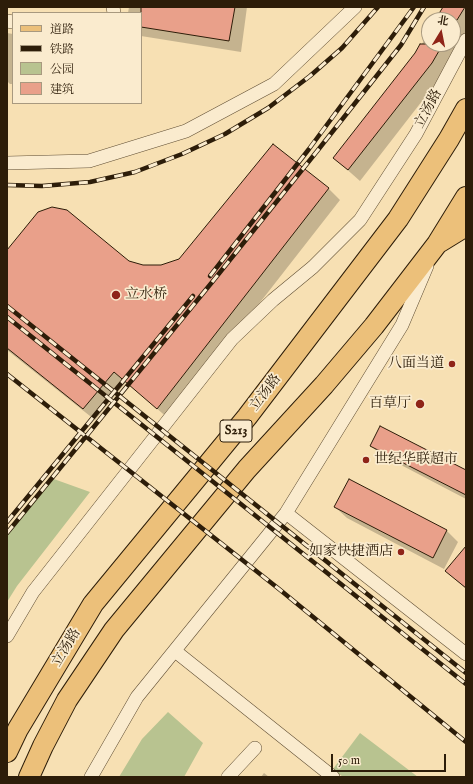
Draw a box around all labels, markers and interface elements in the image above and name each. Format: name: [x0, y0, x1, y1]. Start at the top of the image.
legend: [12, 12, 142, 104]
north arrow: [421, 12, 461, 52]
text: 北: [436, 13, 450, 29]
text: 道路: [50, 22, 74, 37]
text: 铁路: [50, 42, 74, 57]
text: 公园: [50, 62, 74, 77]
text: 建筑: [50, 82, 74, 97]
street label: 立汤路: [412, 87, 446, 131]
place label: 立水桥: [125, 287, 167, 303]
marker: 立水桥: [110, 289, 122, 301]
place label: 八面当道: [388, 356, 444, 372]
marker: 八面当道: [447, 359, 457, 369]
street label: 立汤路: [247, 371, 285, 415]
place label: 百草厅: [369, 396, 411, 412]
marker: 百草厅: [414, 398, 426, 410]
road number: S213: [220, 420, 252, 442]
place label: 世纪华联超市: [374, 452, 458, 468]
marker: 世纪华联超市: [361, 455, 371, 465]
place label: 如家快捷酒店: [309, 544, 393, 560]
marker: 如家快捷酒店: [396, 547, 406, 557]
street label: 立汤路: [49, 626, 85, 670]
scale bar: [333, 746, 448, 772]
text: 50 m: [338, 753, 360, 768]

